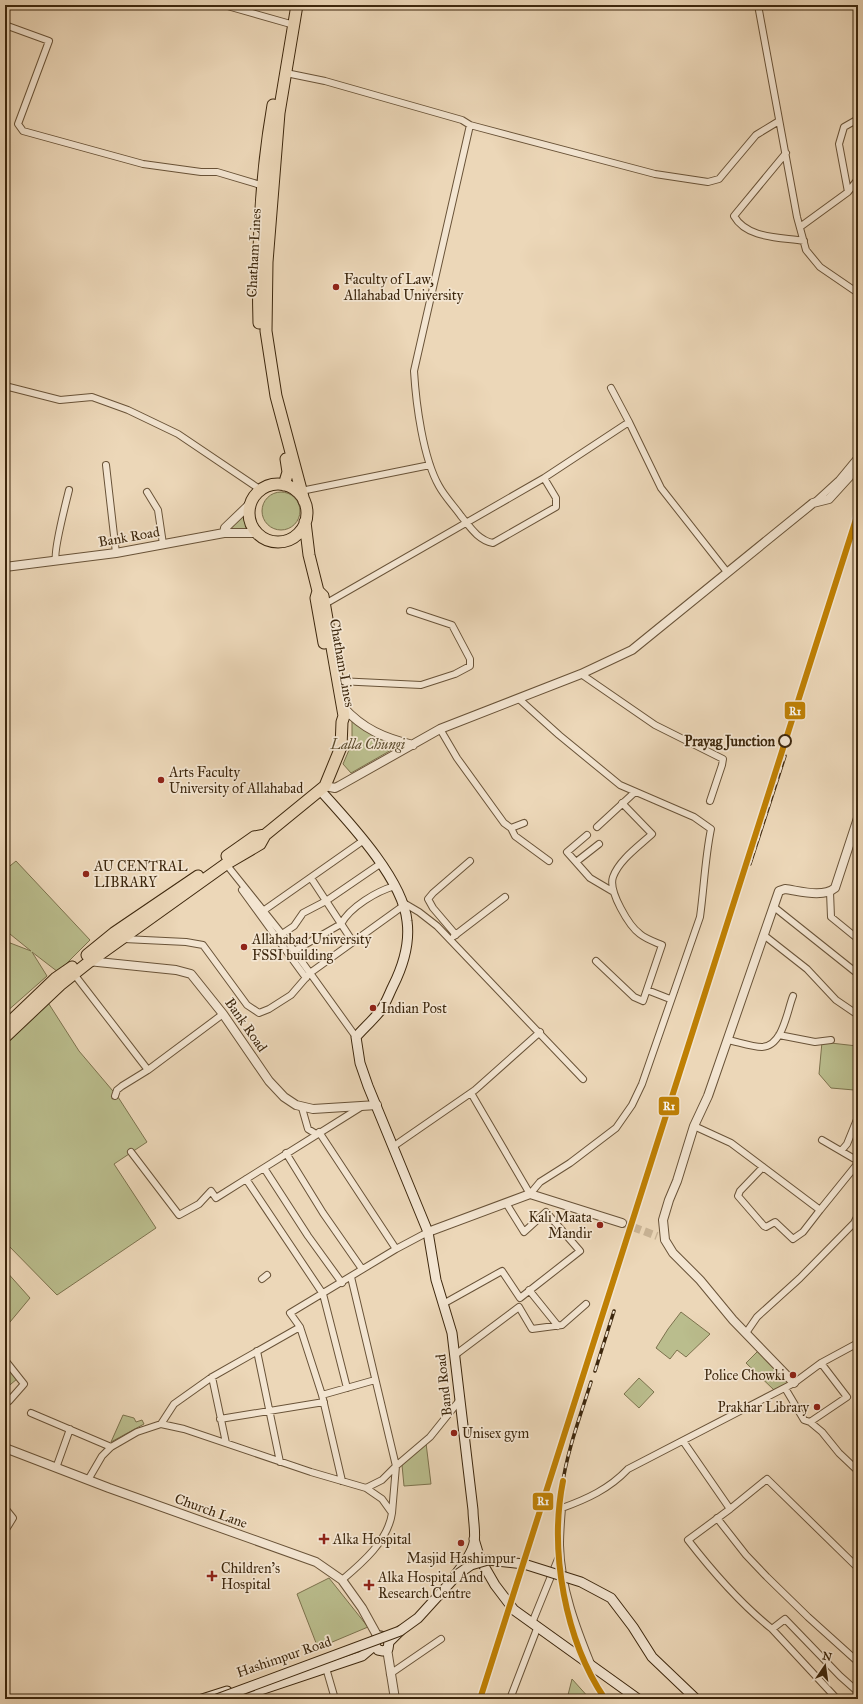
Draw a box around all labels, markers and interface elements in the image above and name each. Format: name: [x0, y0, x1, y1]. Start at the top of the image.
street label: Chatham Lines: [243, 208, 265, 298]
place label: Faculty of Law, Allahabad University: [343, 271, 464, 304]
marker: Faculty of Law, Allahabad University: [331, 282, 341, 292]
street label: Bank Road: [97, 523, 161, 551]
street label: Chatham Lines: [326, 618, 358, 708]
line badge: R1: [784, 701, 806, 720]
text: R1: [789, 705, 802, 718]
place label: Prayag Junction: [684, 733, 775, 751]
marker: Prayag Junction: [778, 734, 792, 748]
park label: Lalla Chungi: [330, 736, 405, 753]
place label: Arts Faculty University of Allahabad: [168, 764, 303, 797]
marker: Arts Faculty University of Allahabad: [156, 775, 166, 785]
place label: AU CENTRAL LIBRARY: [93, 858, 188, 891]
marker: AU CENTRAL LIBRARY: [81, 869, 91, 879]
place label: Allahabad University FSSI building: [251, 931, 372, 964]
marker: Allahabad University FSSI building: [239, 942, 249, 952]
street label: Bank Road: [221, 995, 271, 1055]
place label: Indian Post: [381, 1000, 447, 1017]
marker: Indian Post: [368, 1003, 378, 1013]
line badge: R1: [658, 1096, 680, 1116]
text: R1: [663, 1100, 676, 1113]
place label: Kali Maata Mandir: [528, 1209, 593, 1242]
marker: Kali Maata Mandir: [595, 1220, 605, 1230]
street label: Band Road: [432, 1353, 456, 1417]
place label: Police Chowki: [704, 1367, 785, 1384]
marker: Police Chowki: [788, 1370, 798, 1380]
place label: Prakhar Library: [718, 1399, 809, 1416]
marker: Prakhar Library: [812, 1402, 822, 1412]
place label: Unisex gym: [462, 1425, 529, 1442]
marker: Unisex gym: [449, 1428, 459, 1438]
street label: Church Lane: [172, 1490, 250, 1532]
line badge: R1: [532, 1492, 554, 1511]
text: R1: [537, 1495, 550, 1508]
place label: Alka Hospital: [332, 1531, 412, 1548]
marker: Alka Hospital: [318, 1533, 330, 1545]
marker: Masjid Hashimpur: [456, 1538, 466, 1548]
place label: Masjid Hashimpur: [407, 1550, 516, 1567]
place label: Children's Hospital: [221, 1560, 280, 1593]
place label: Alka Hospital And Research Centre: [377, 1569, 483, 1602]
marker: Children's Hospital: [206, 1570, 218, 1582]
marker: Alka Hospital And Research Centre: [363, 1579, 375, 1591]
street label: Hashimpur Road: [234, 1633, 334, 1681]
north arrow: [805, 1646, 845, 1686]
text: N: [821, 1649, 834, 1664]

